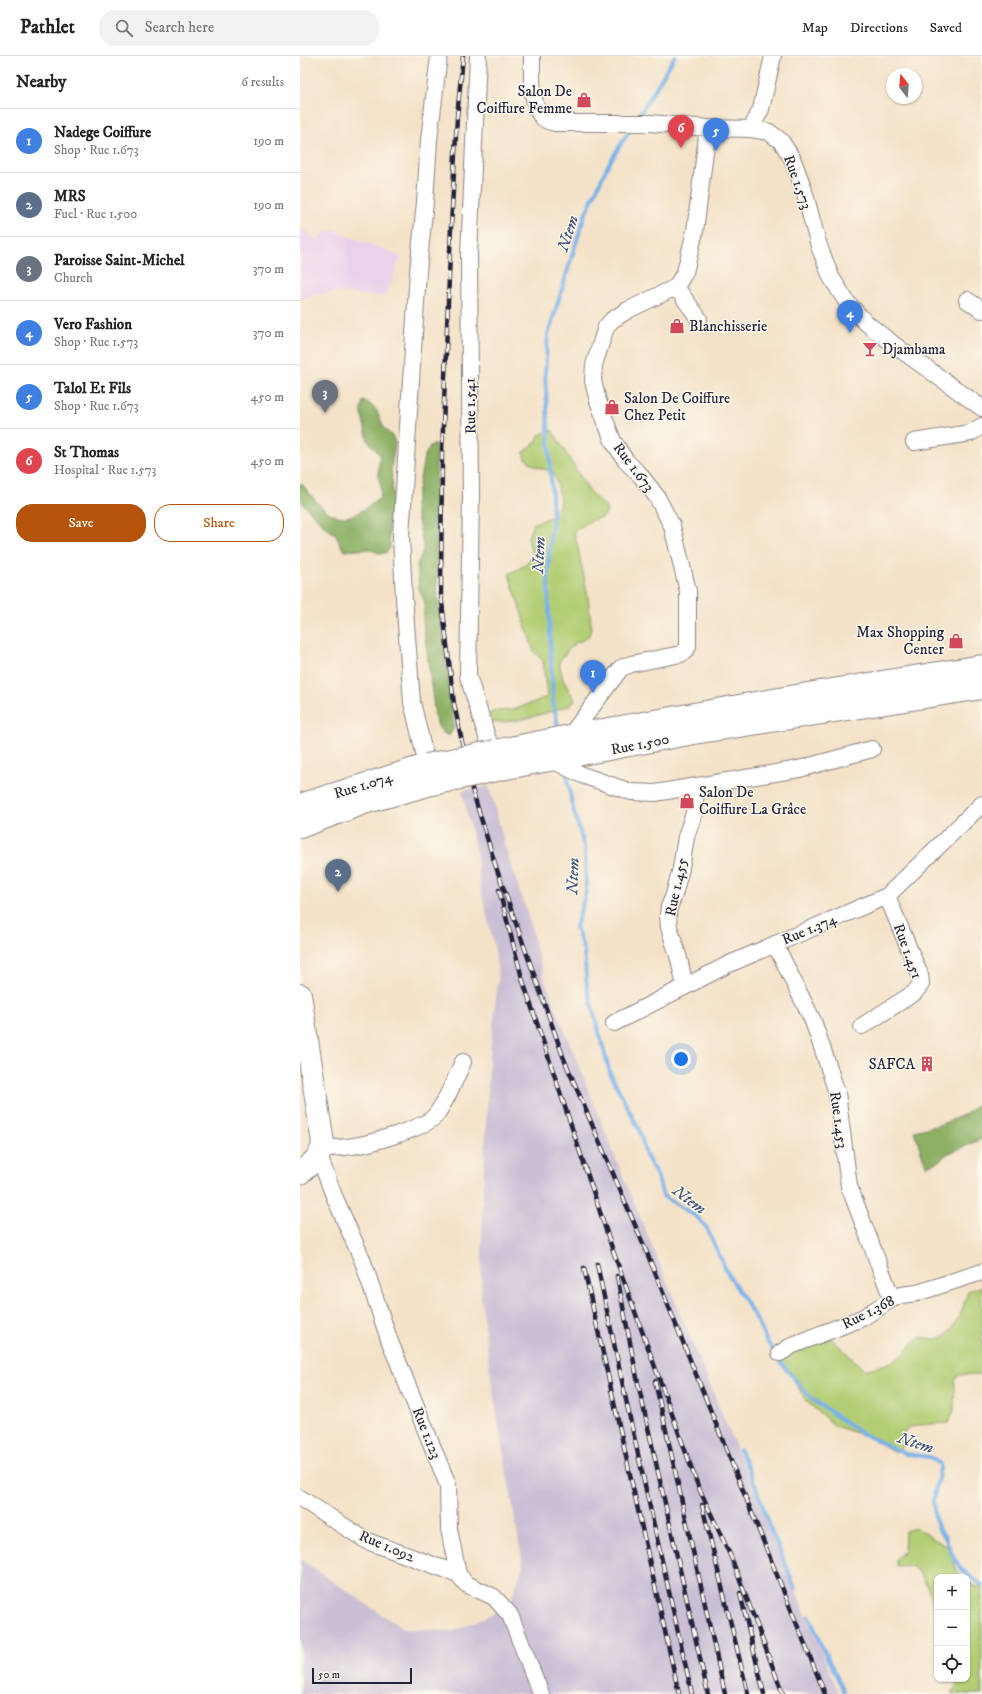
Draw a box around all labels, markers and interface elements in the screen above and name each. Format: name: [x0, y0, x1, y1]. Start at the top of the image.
search box: [99, 10, 379, 46]
text: Pathlet: [20, 16, 75, 39]
icon: search: [113, 17, 135, 39]
text: Search here: [145, 18, 214, 37]
text: Map: [802, 19, 828, 37]
text: Directions: [850, 19, 908, 37]
text: Saved: [930, 19, 962, 37]
north arrow: [886, 68, 922, 104]
text: Nearby: [16, 71, 66, 93]
text: 6 results: [241, 74, 284, 90]
place label: Salon De Coiffure Femme: [477, 82, 572, 118]
shop icon: Salon De Coiffure Femme: [575, 91, 593, 109]
pin: 6: [668, 115, 694, 148]
pin: 5: [703, 118, 729, 151]
text: Nadege Coiffure: [54, 123, 151, 142]
text: 1: [27, 133, 31, 149]
text: 190 m: [253, 133, 284, 149]
text: Shop · Rue 1.673: [54, 142, 139, 158]
street label: Rue 1.573: [779, 152, 816, 212]
text: MRS: [54, 187, 86, 206]
text: 2: [26, 197, 32, 213]
text: 190 m: [253, 197, 284, 213]
text: Fuel · Rue 1.500: [54, 206, 137, 222]
water label: Ntem: [552, 213, 583, 255]
text: Paroisse Saint-Michel: [54, 251, 185, 270]
text: 3: [27, 261, 31, 277]
text: 370 m: [253, 261, 284, 277]
text: Church: [54, 270, 93, 286]
pin: 4: [837, 300, 863, 333]
text: Vero Fashion: [54, 315, 132, 334]
shop icon: Blanchisserie: [668, 317, 686, 335]
place label: Blanchisserie: [689, 317, 767, 336]
text: 4: [25, 325, 33, 341]
text: 370 m: [253, 325, 284, 341]
text: Shop · Rue 1.573: [54, 334, 138, 350]
bar icon: Djambama: [861, 340, 879, 358]
place label: Djambama: [882, 340, 946, 359]
street label: Rue 1.541: [461, 378, 480, 434]
text: Talol Et Fils: [54, 379, 131, 398]
pin: 3: [312, 380, 338, 413]
text: 5: [26, 389, 32, 405]
text: 450 m: [251, 389, 284, 405]
place label: Salon De Coiffure Chez Petit: [624, 389, 730, 425]
text: Shop · Rue 1.673: [54, 398, 139, 414]
shop icon: Salon De Coiffure Chez Petit: [603, 398, 621, 416]
street label: Rue 1.673: [609, 439, 658, 496]
text: St Thomas: [54, 443, 119, 462]
text: 6: [26, 453, 32, 469]
text: 450 m: [251, 453, 284, 469]
text: Hospital · Rue 1.573: [54, 462, 156, 478]
button: Save: [16, 504, 146, 542]
button: Share: [154, 504, 284, 542]
water label: Ntem: [528, 536, 550, 575]
place label: Max Shopping Center: [856, 623, 945, 659]
shop icon: Max Shopping Center: [947, 632, 965, 650]
pin: 1: [580, 660, 606, 693]
street label: Rue 1.500: [609, 730, 671, 759]
street label: Rue 1.074: [332, 768, 395, 803]
place label: Salon De Coiffure La Grâce: [699, 783, 806, 819]
shop icon: Salon De Coiffure La Grâce: [678, 792, 696, 810]
street label: Rue 1.455: [661, 856, 692, 918]
water label: Ntem: [562, 857, 584, 896]
pin: 2: [325, 859, 351, 892]
street label: Rue 1.374: [779, 909, 840, 949]
street label: Rue 1.451: [889, 921, 926, 981]
your location: [671, 1049, 691, 1069]
place label: SAFCA: [869, 1055, 915, 1074]
building icon: SAFCA: [918, 1055, 936, 1073]
street label: Rue 1.453: [825, 1090, 852, 1150]
water label: Ntem: [668, 1180, 710, 1219]
street label: Rue 1.368: [839, 1291, 898, 1334]
street label: Rue 1.123: [408, 1405, 445, 1462]
water label: Ntem: [894, 1427, 936, 1458]
street label: Rue 1.092: [356, 1526, 418, 1567]
map controls: [934, 1574, 970, 1682]
button: +: [934, 1574, 970, 1610]
button: −: [934, 1610, 970, 1646]
button: locate: [934, 1646, 970, 1682]
scale bar: [312, 1666, 412, 1685]
text: 50 m: [318, 1668, 340, 1682]

